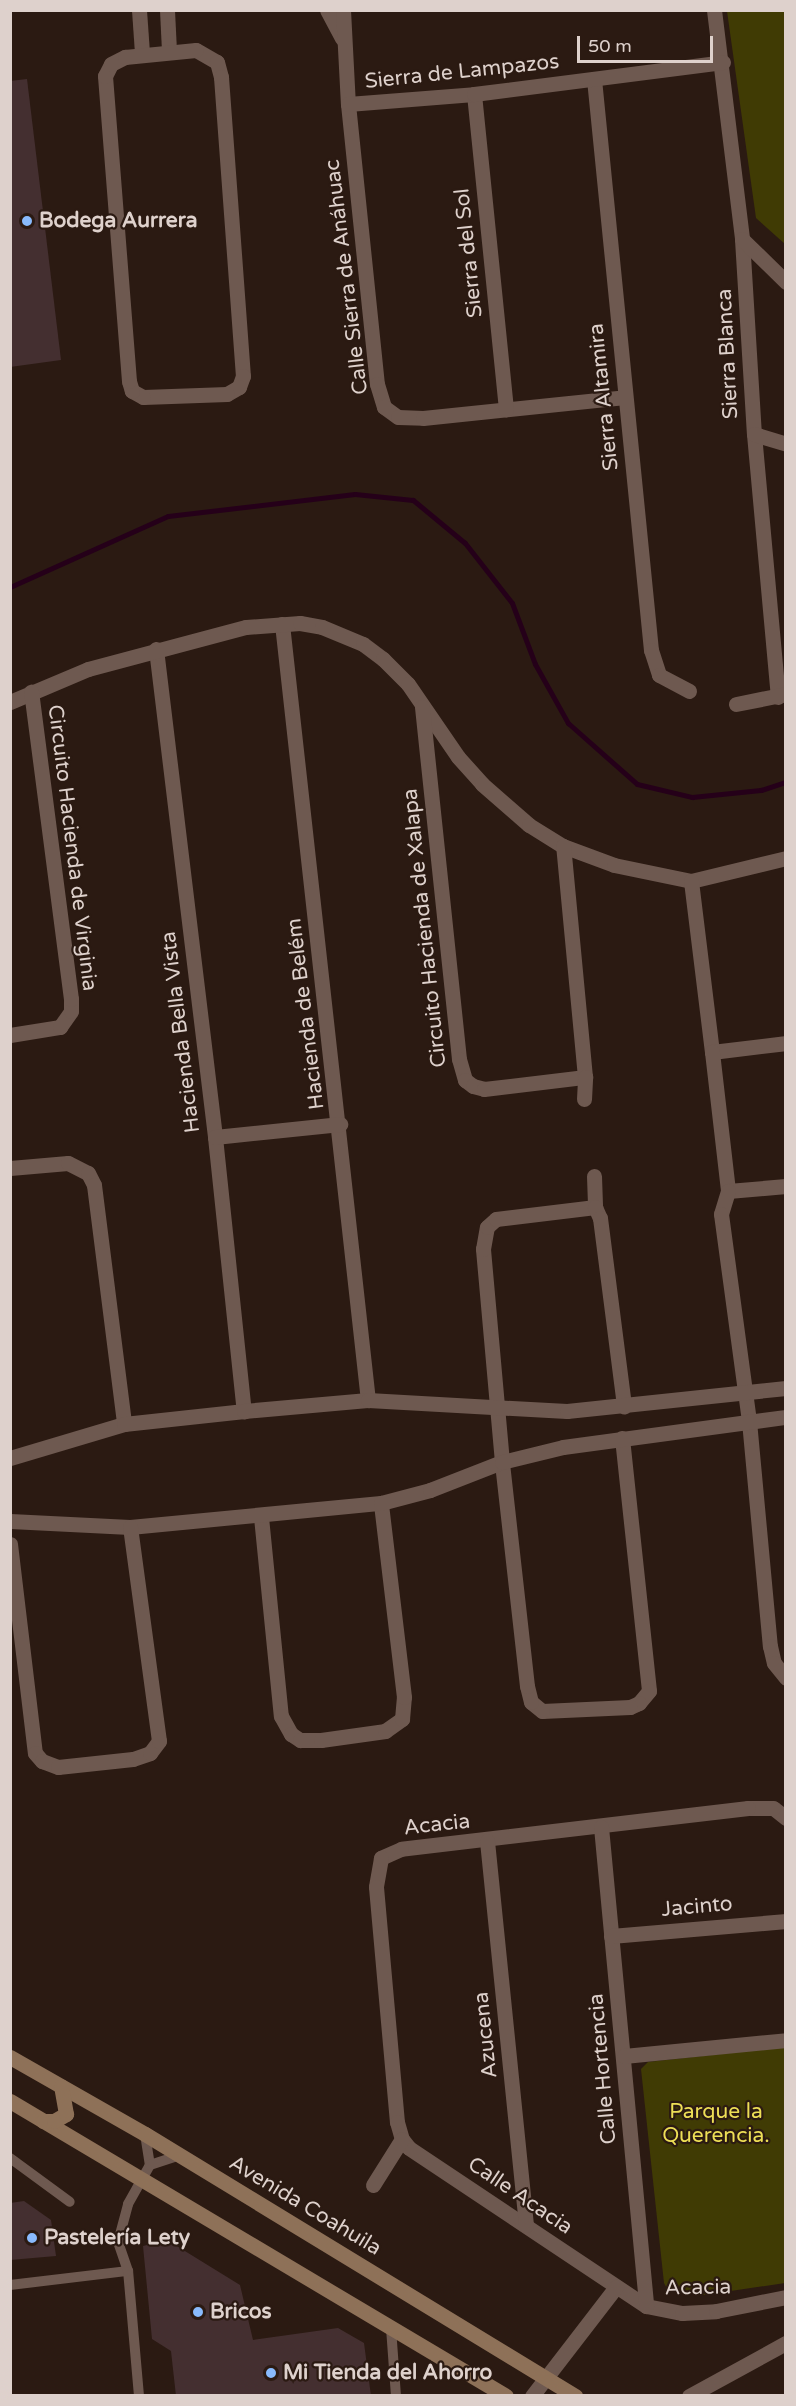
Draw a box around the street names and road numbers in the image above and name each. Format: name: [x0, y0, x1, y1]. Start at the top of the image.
street label: Sierra de Lampazos: [364, 49, 560, 95]
street label: Calle Sierra de Anáhuac: [320, 158, 374, 396]
street label: Sierra del Sol: [450, 187, 488, 319]
street label: Sierra Blanca: [712, 288, 744, 420]
street label: Sierra Altamira: [584, 322, 624, 472]
street label: Circuito Hacienda de Virginia: [42, 703, 102, 993]
street label: Circuito Hacienda de Xalapa: [398, 787, 452, 1069]
street label: Hacienda de Belém: [282, 917, 330, 1111]
street label: Hacienda Bella Vista: [156, 930, 206, 1134]
street label: Acacia: [403, 1809, 471, 1841]
street label: Jacinto: [660, 1891, 734, 1923]
street label: Azucena: [469, 1991, 503, 2079]
street label: Calle Hortencia: [584, 1993, 622, 2145]
street label: Avenida Coahuila: [224, 2151, 386, 2261]
street label: Calle Acacia: [463, 2152, 577, 2240]
street label: Acacia: [664, 2275, 732, 2301]

